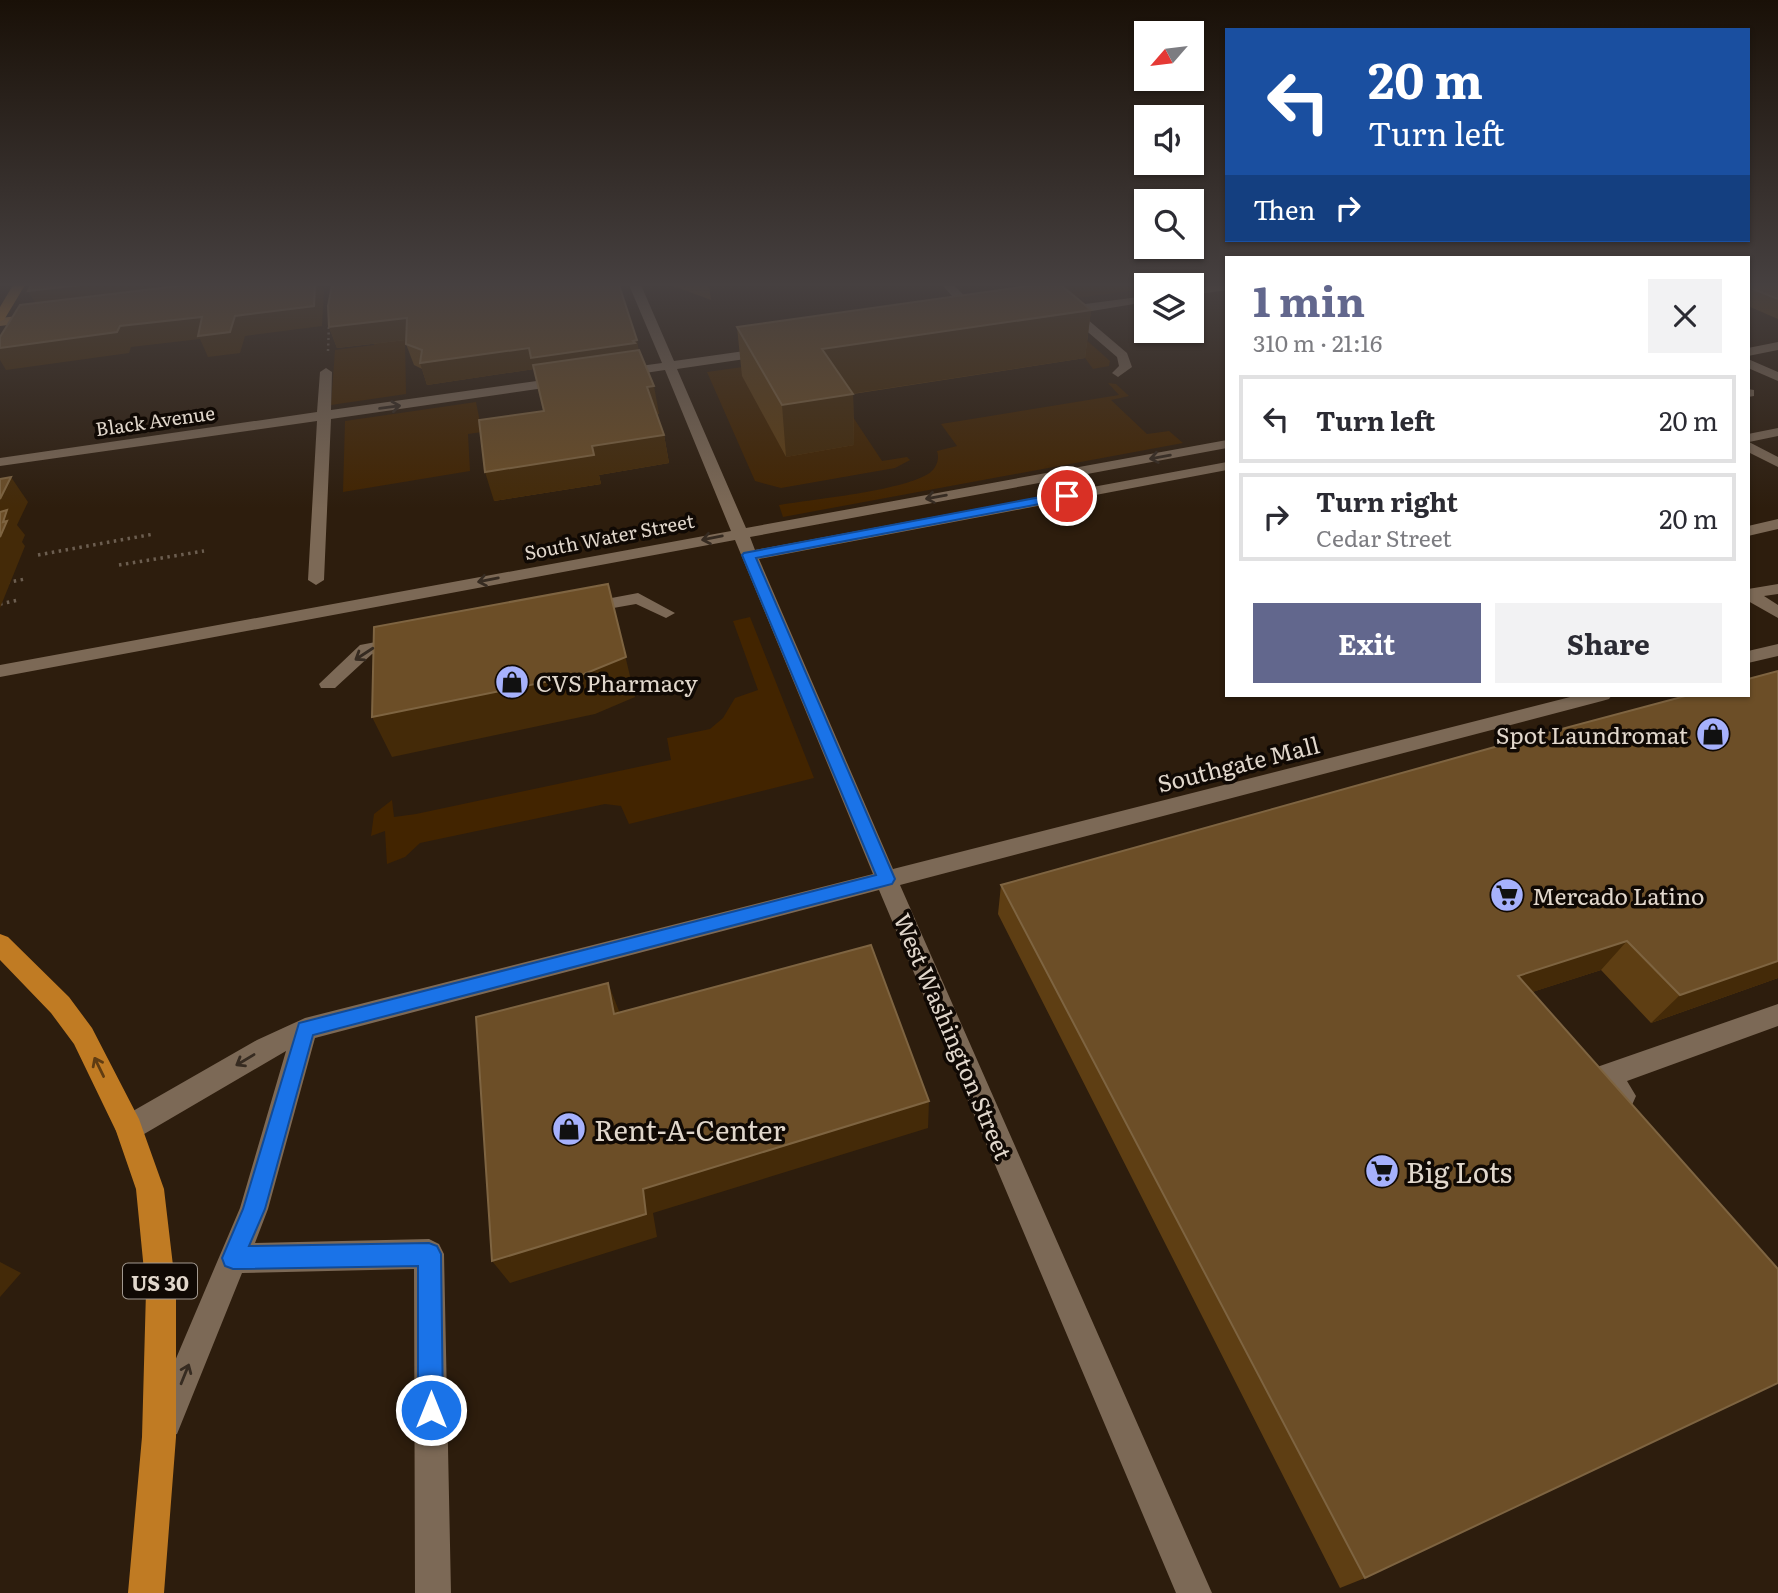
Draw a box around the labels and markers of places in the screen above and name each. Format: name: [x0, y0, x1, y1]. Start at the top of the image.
pin: [1037, 466, 1097, 526]
shop icon: CVS Pharmacy: [493, 663, 531, 701]
place label: CVS Pharmacy: [536, 665, 698, 699]
shop icon: Spot Laundromat: [1694, 715, 1732, 753]
place label: Spot Laundromat: [1496, 717, 1689, 751]
supermarket icon: Mercado Latino: [1488, 876, 1526, 914]
place label: Mercado Latino: [1532, 878, 1705, 912]
place label: Rent-A-Center: [594, 1108, 786, 1150]
shop icon: Rent-A-Center: [550, 1110, 588, 1148]
place label: Big Lots: [1406, 1150, 1512, 1192]
supermarket icon: Big Lots: [1363, 1152, 1401, 1190]

